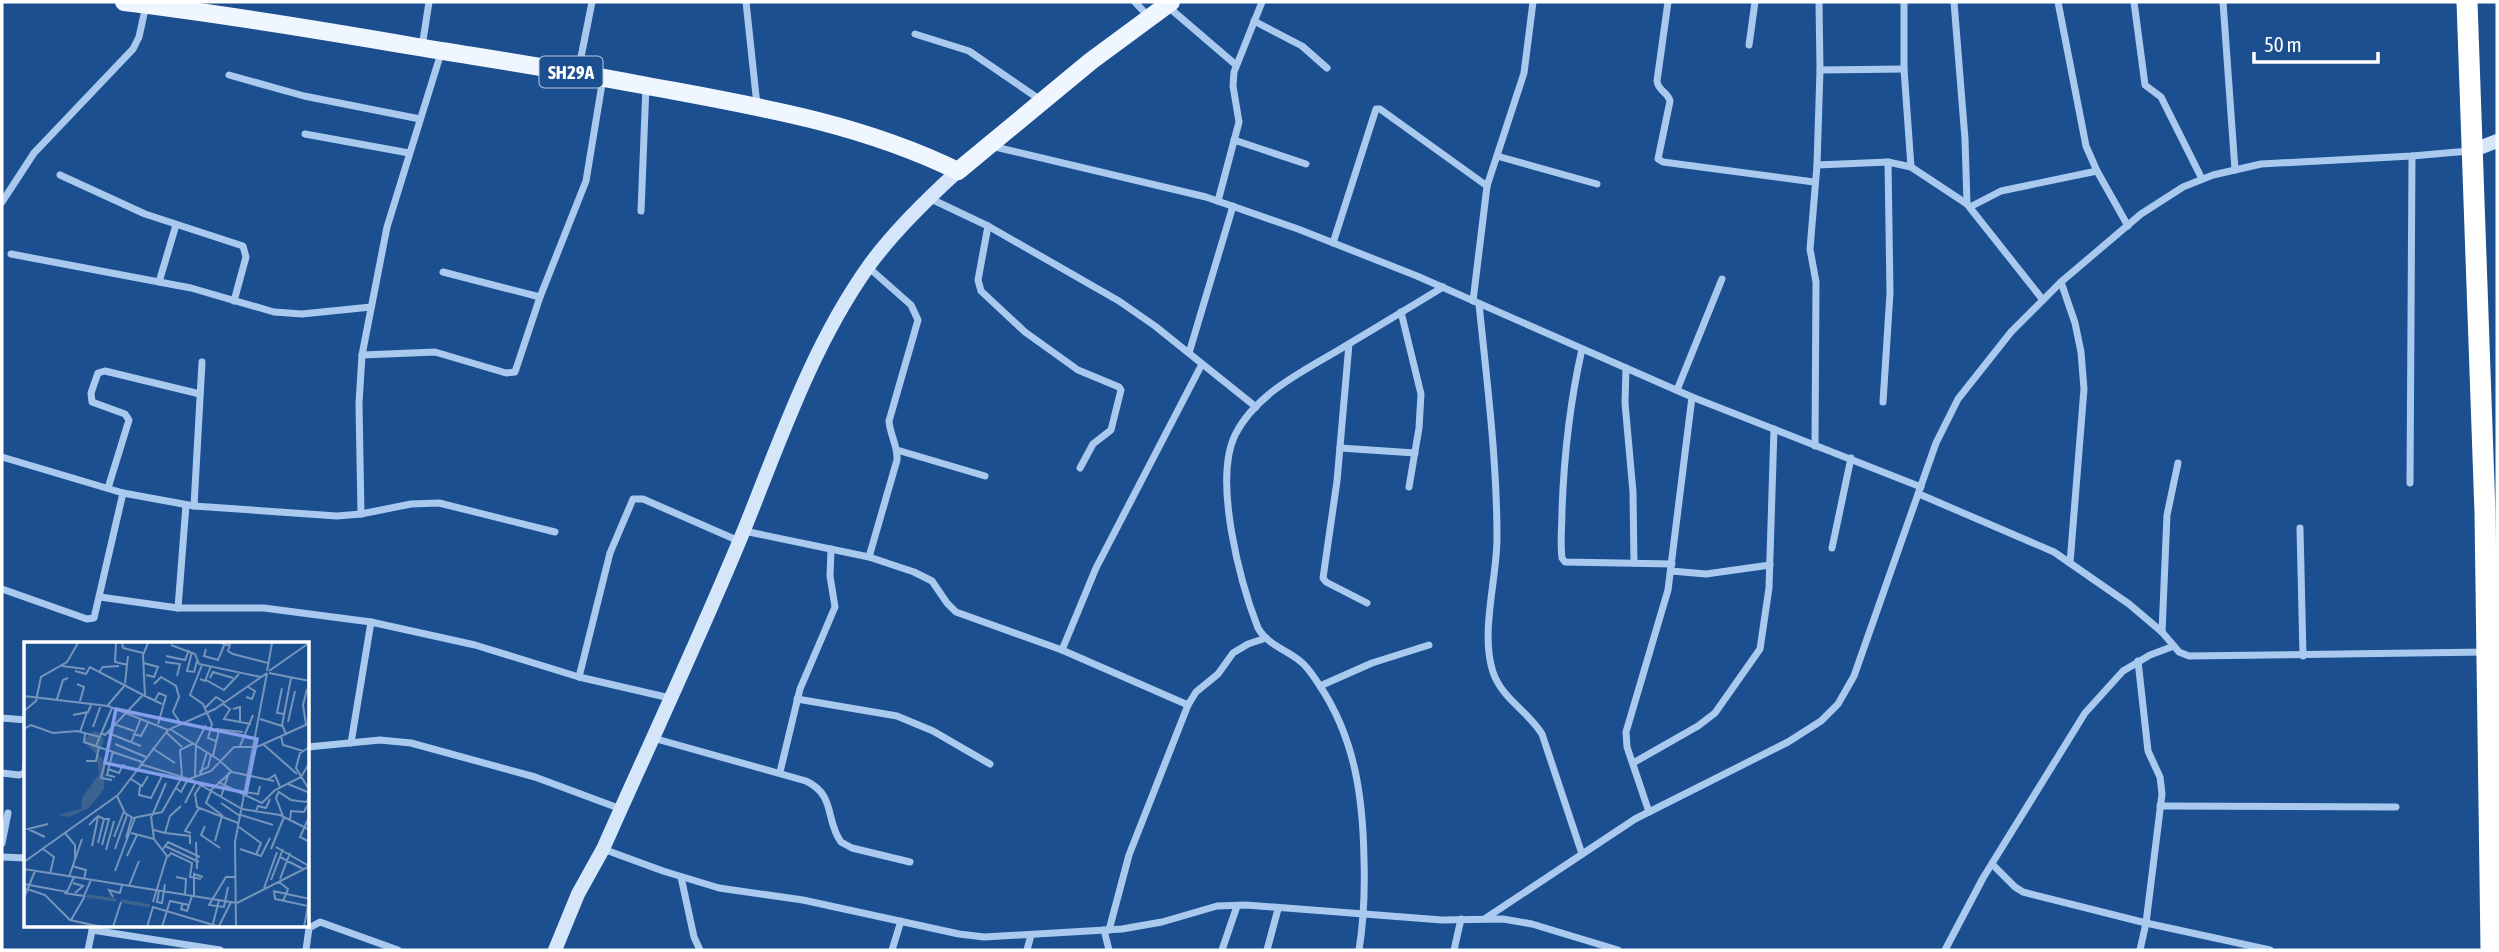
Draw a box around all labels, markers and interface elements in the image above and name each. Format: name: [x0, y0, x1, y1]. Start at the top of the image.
scale bar: [2254, 21, 2378, 65]
text: 50 m: [2264, 32, 2302, 56]
road number: SH29A: [540, 57, 602, 88]
inset map: [24, 642, 310, 928]

